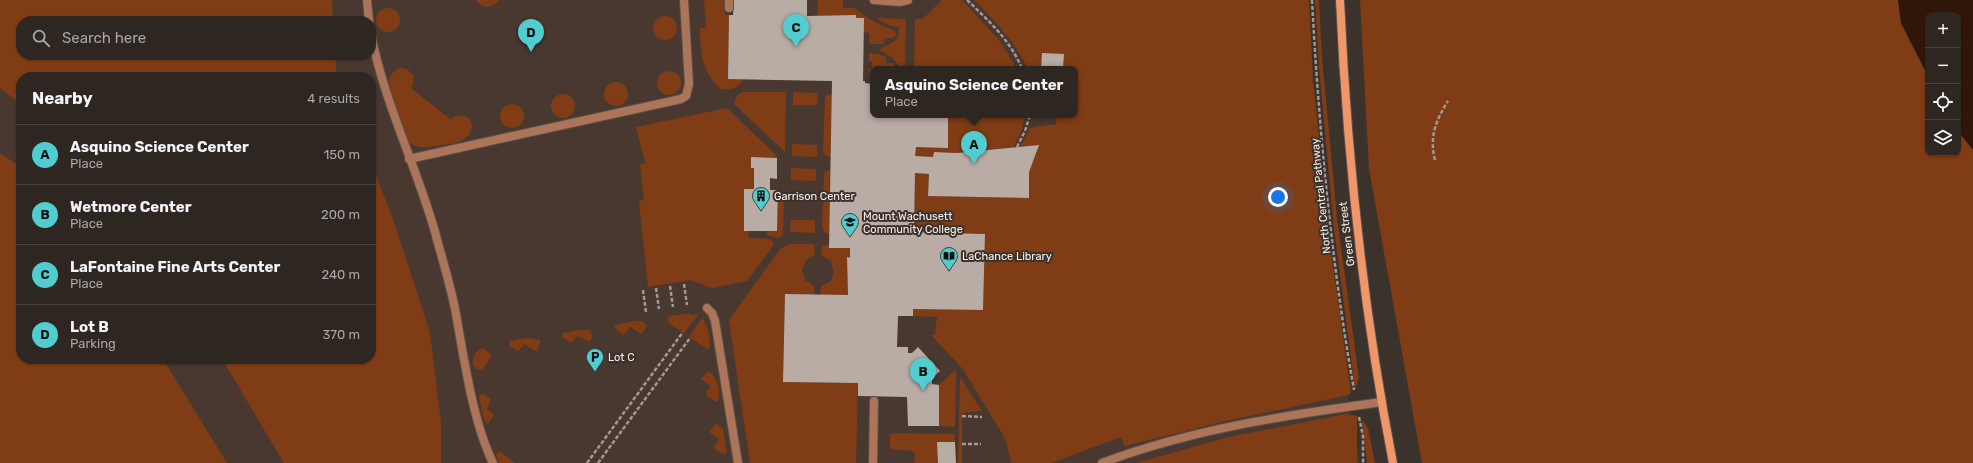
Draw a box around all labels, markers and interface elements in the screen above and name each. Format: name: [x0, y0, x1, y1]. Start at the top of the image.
map controls: [1925, 12, 1961, 156]
button: +: [1925, 12, 1961, 48]
pin: C: [783, 14, 809, 47]
search box: [16, 16, 376, 60]
pin: D: [518, 19, 544, 52]
icon: search: [30, 27, 52, 49]
text: Search here: [62, 29, 146, 47]
button: −: [1925, 48, 1961, 84]
popup: [870, 66, 1078, 118]
text: Asquino Science Center: [885, 76, 1063, 94]
button: locate: [1925, 84, 1961, 120]
text: Nearby: [32, 88, 93, 108]
text: 4 results: [307, 91, 360, 106]
text: Place: [885, 94, 918, 109]
button: layers: [1925, 120, 1961, 156]
pin: A: [961, 131, 987, 164]
street label: North Central Pathway: [1308, 137, 1334, 255]
text: Asquino Science Center: [70, 138, 249, 156]
text: A: [40, 147, 50, 162]
text: 150 m: [324, 147, 360, 162]
text: Place: [70, 156, 103, 171]
building icon: Garrison Center: [751, 186, 771, 211]
your location: [1268, 187, 1288, 207]
place label: Garrison Center: [774, 190, 855, 203]
text: Wetmore Center: [70, 198, 192, 216]
street label: Green Street: [1336, 200, 1357, 267]
text: B: [40, 207, 50, 222]
text: 200 m: [321, 207, 360, 222]
place label: Mount Wachusett Community College: [863, 210, 963, 236]
school or university icon: Mount Wachusett Community College: [840, 212, 860, 237]
text: Place: [70, 216, 103, 231]
library icon: LaChance Library: [939, 246, 959, 271]
place label: LaChance Library: [962, 250, 1052, 263]
text: LaFontaine Fine Arts Center: [70, 258, 280, 276]
text: C: [40, 267, 50, 282]
text: 240 m: [321, 267, 360, 282]
text: Place: [70, 276, 103, 291]
text: Lot B: [70, 318, 109, 336]
text: D: [40, 327, 50, 342]
text: 370 m: [323, 327, 360, 342]
text: Parking: [70, 336, 116, 351]
parking icon: Lot C: [585, 347, 605, 372]
place label: Lot C: [608, 351, 635, 364]
pin: B: [910, 358, 936, 391]

